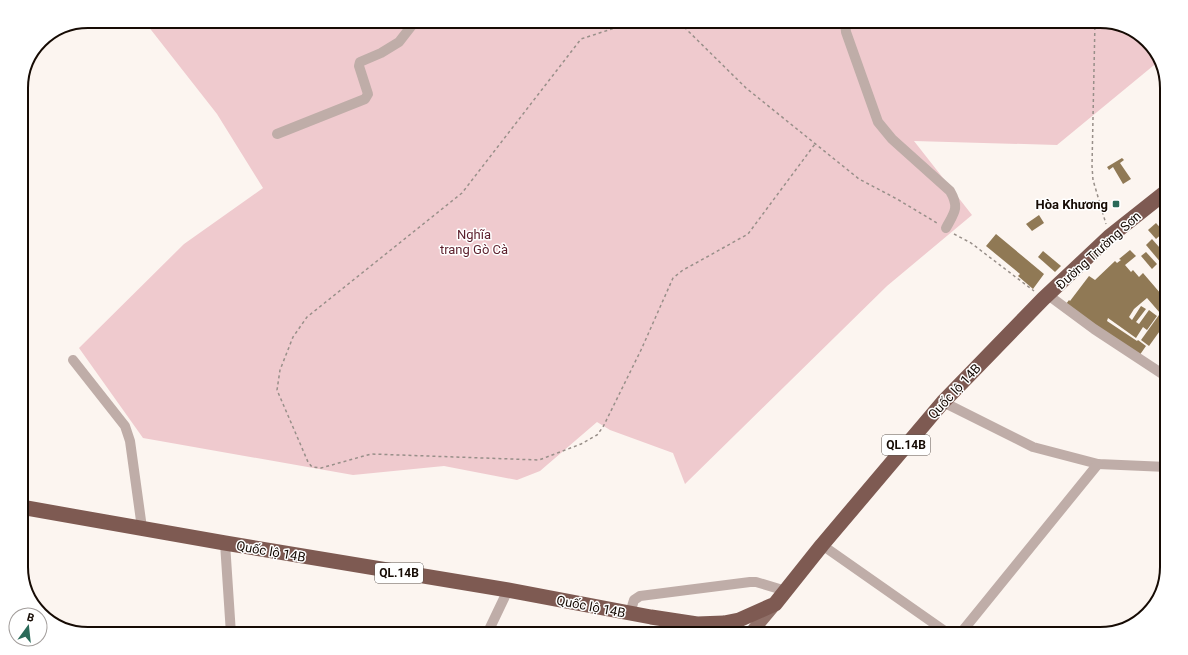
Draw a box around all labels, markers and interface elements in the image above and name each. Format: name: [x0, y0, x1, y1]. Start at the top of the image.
place label: Hòa Khương: [1036, 197, 1108, 212]
marker: Hòa Khương: [1111, 199, 1121, 209]
street label: Đường Trường Sơn: [1053, 208, 1144, 292]
park label: Nghĩa trang Gò Cà: [440, 227, 508, 257]
street label: Quốc lộ 14B: [925, 361, 984, 422]
road number: QL.14B: [882, 435, 930, 455]
street label: Quốc lộ 14B: [235, 538, 307, 565]
road number: QL.14B: [375, 563, 423, 583]
street label: Quốc lộ 14B: [555, 592, 627, 621]
north arrow: [8, 607, 48, 647]
text: B: [25, 611, 36, 625]

